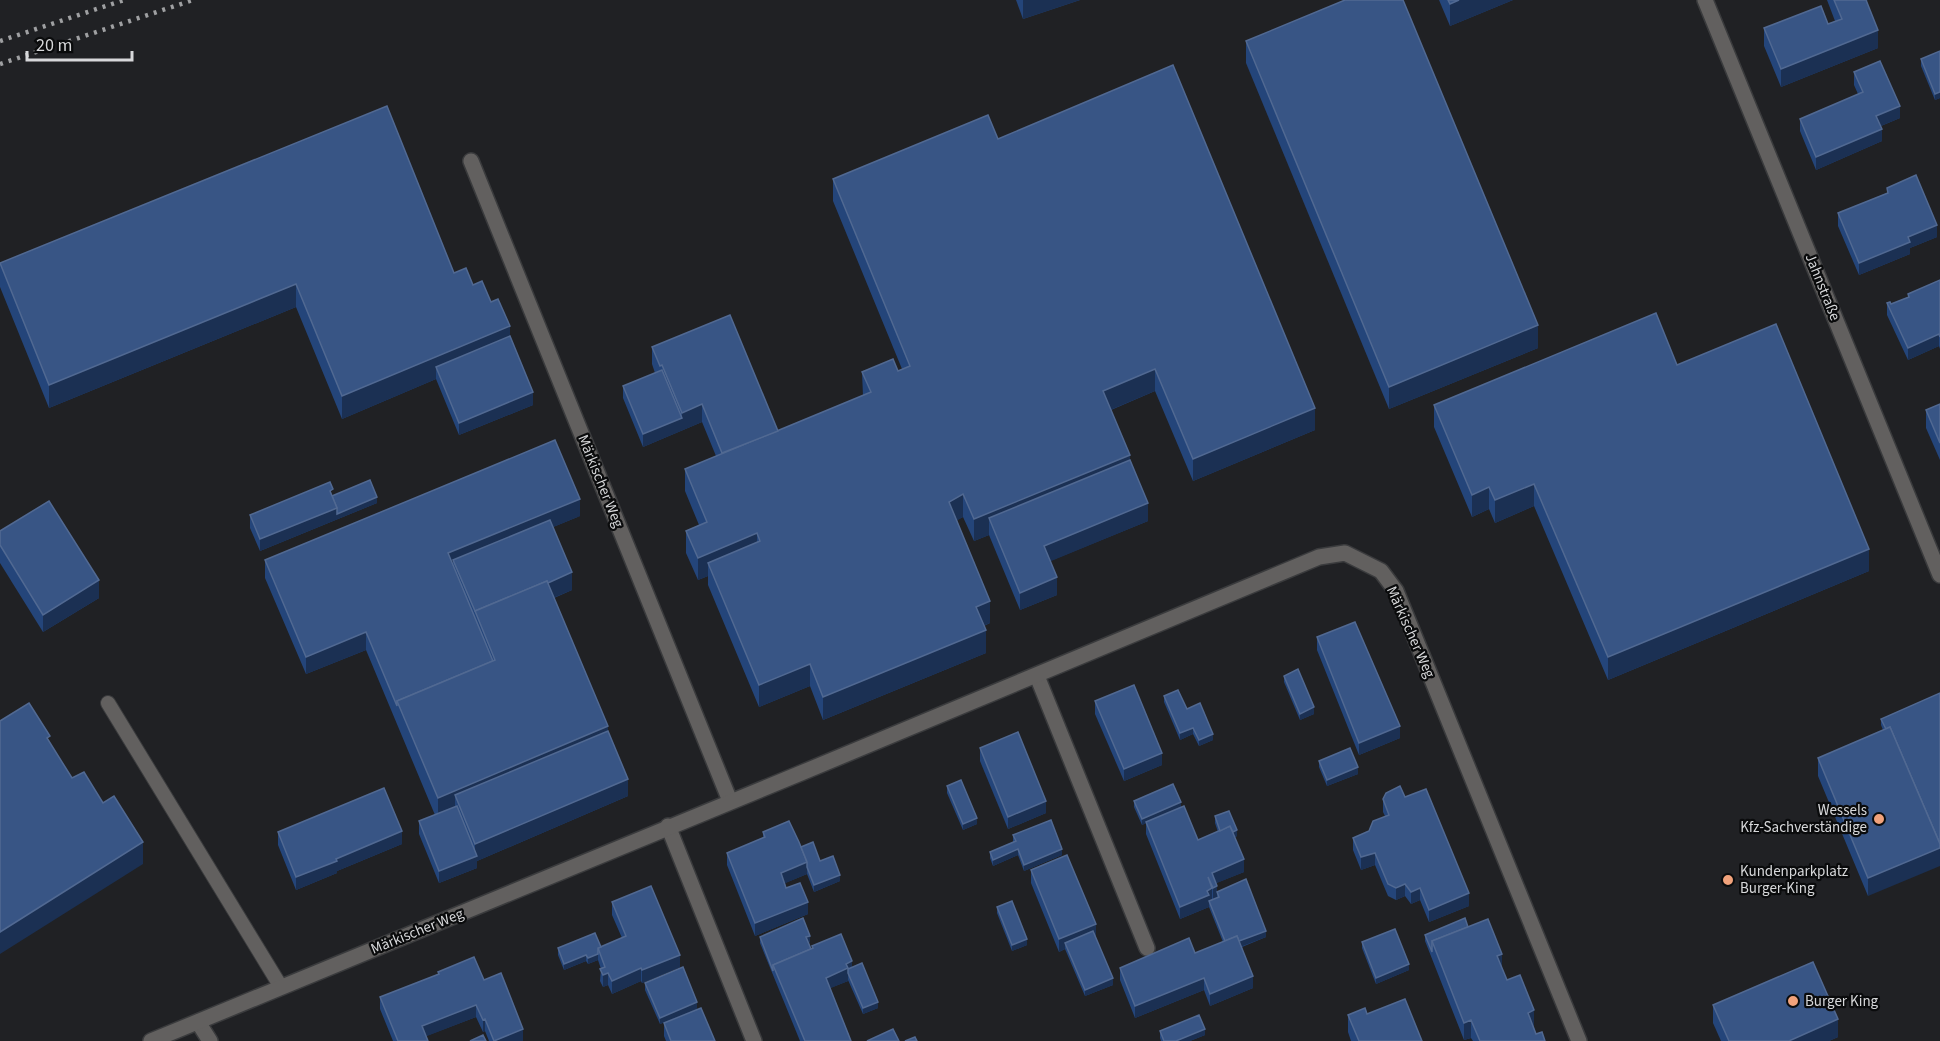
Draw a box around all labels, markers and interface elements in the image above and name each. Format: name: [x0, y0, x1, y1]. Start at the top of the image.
scale bar: [27, 24, 132, 62]
text: 20 m: [36, 33, 72, 58]
street label: Jahnstraße: [1800, 250, 1846, 324]
street label: Märkischer Weg: [572, 432, 629, 531]
street label: Märkischer Weg: [1381, 583, 1440, 682]
place label: Wessels Kfz-Sachverständige: [1740, 800, 1867, 838]
marker: Wessels Kfz-Sachverständige: [1872, 812, 1886, 826]
place label: Kundenparkplatz Burger-King: [1740, 861, 1848, 899]
marker: Kundenparkplatz Burger-King: [1721, 873, 1735, 887]
street label: Märkischer Weg: [368, 903, 467, 960]
place label: Burger King: [1805, 991, 1879, 1012]
marker: Burger King: [1786, 994, 1800, 1008]

